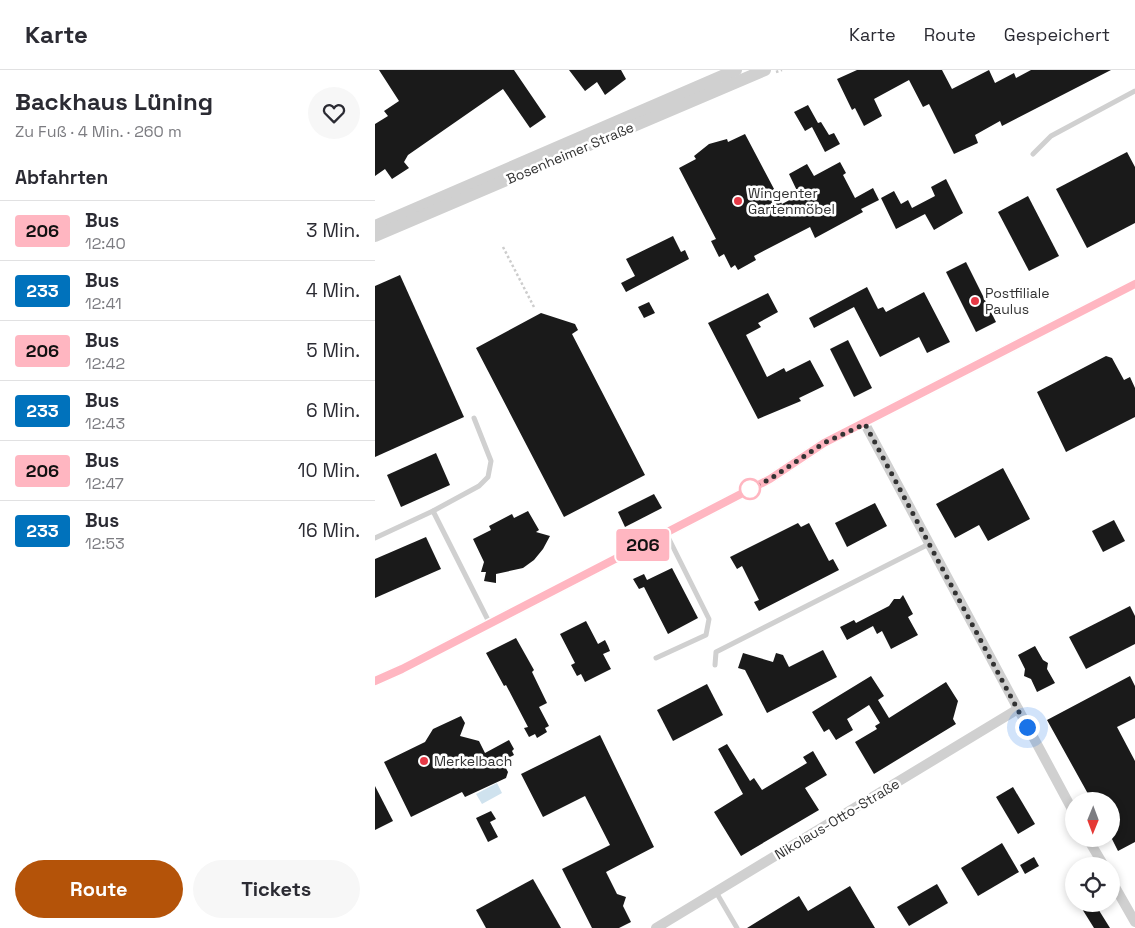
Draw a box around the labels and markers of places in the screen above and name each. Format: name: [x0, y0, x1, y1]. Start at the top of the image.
place label: Wingenter Gartenmöbel: [748, 184, 835, 218]
marker: Wingenter Gartenmöbel: [732, 195, 744, 207]
place label: Postfiliale Paulus: [985, 284, 1049, 318]
marker: Postfiliale Paulus: [969, 295, 981, 307]
unlabelled marker: [739, 478, 761, 500]
place label: Merkelbach: [434, 752, 512, 770]
marker: Merkelbach: [418, 755, 430, 767]

